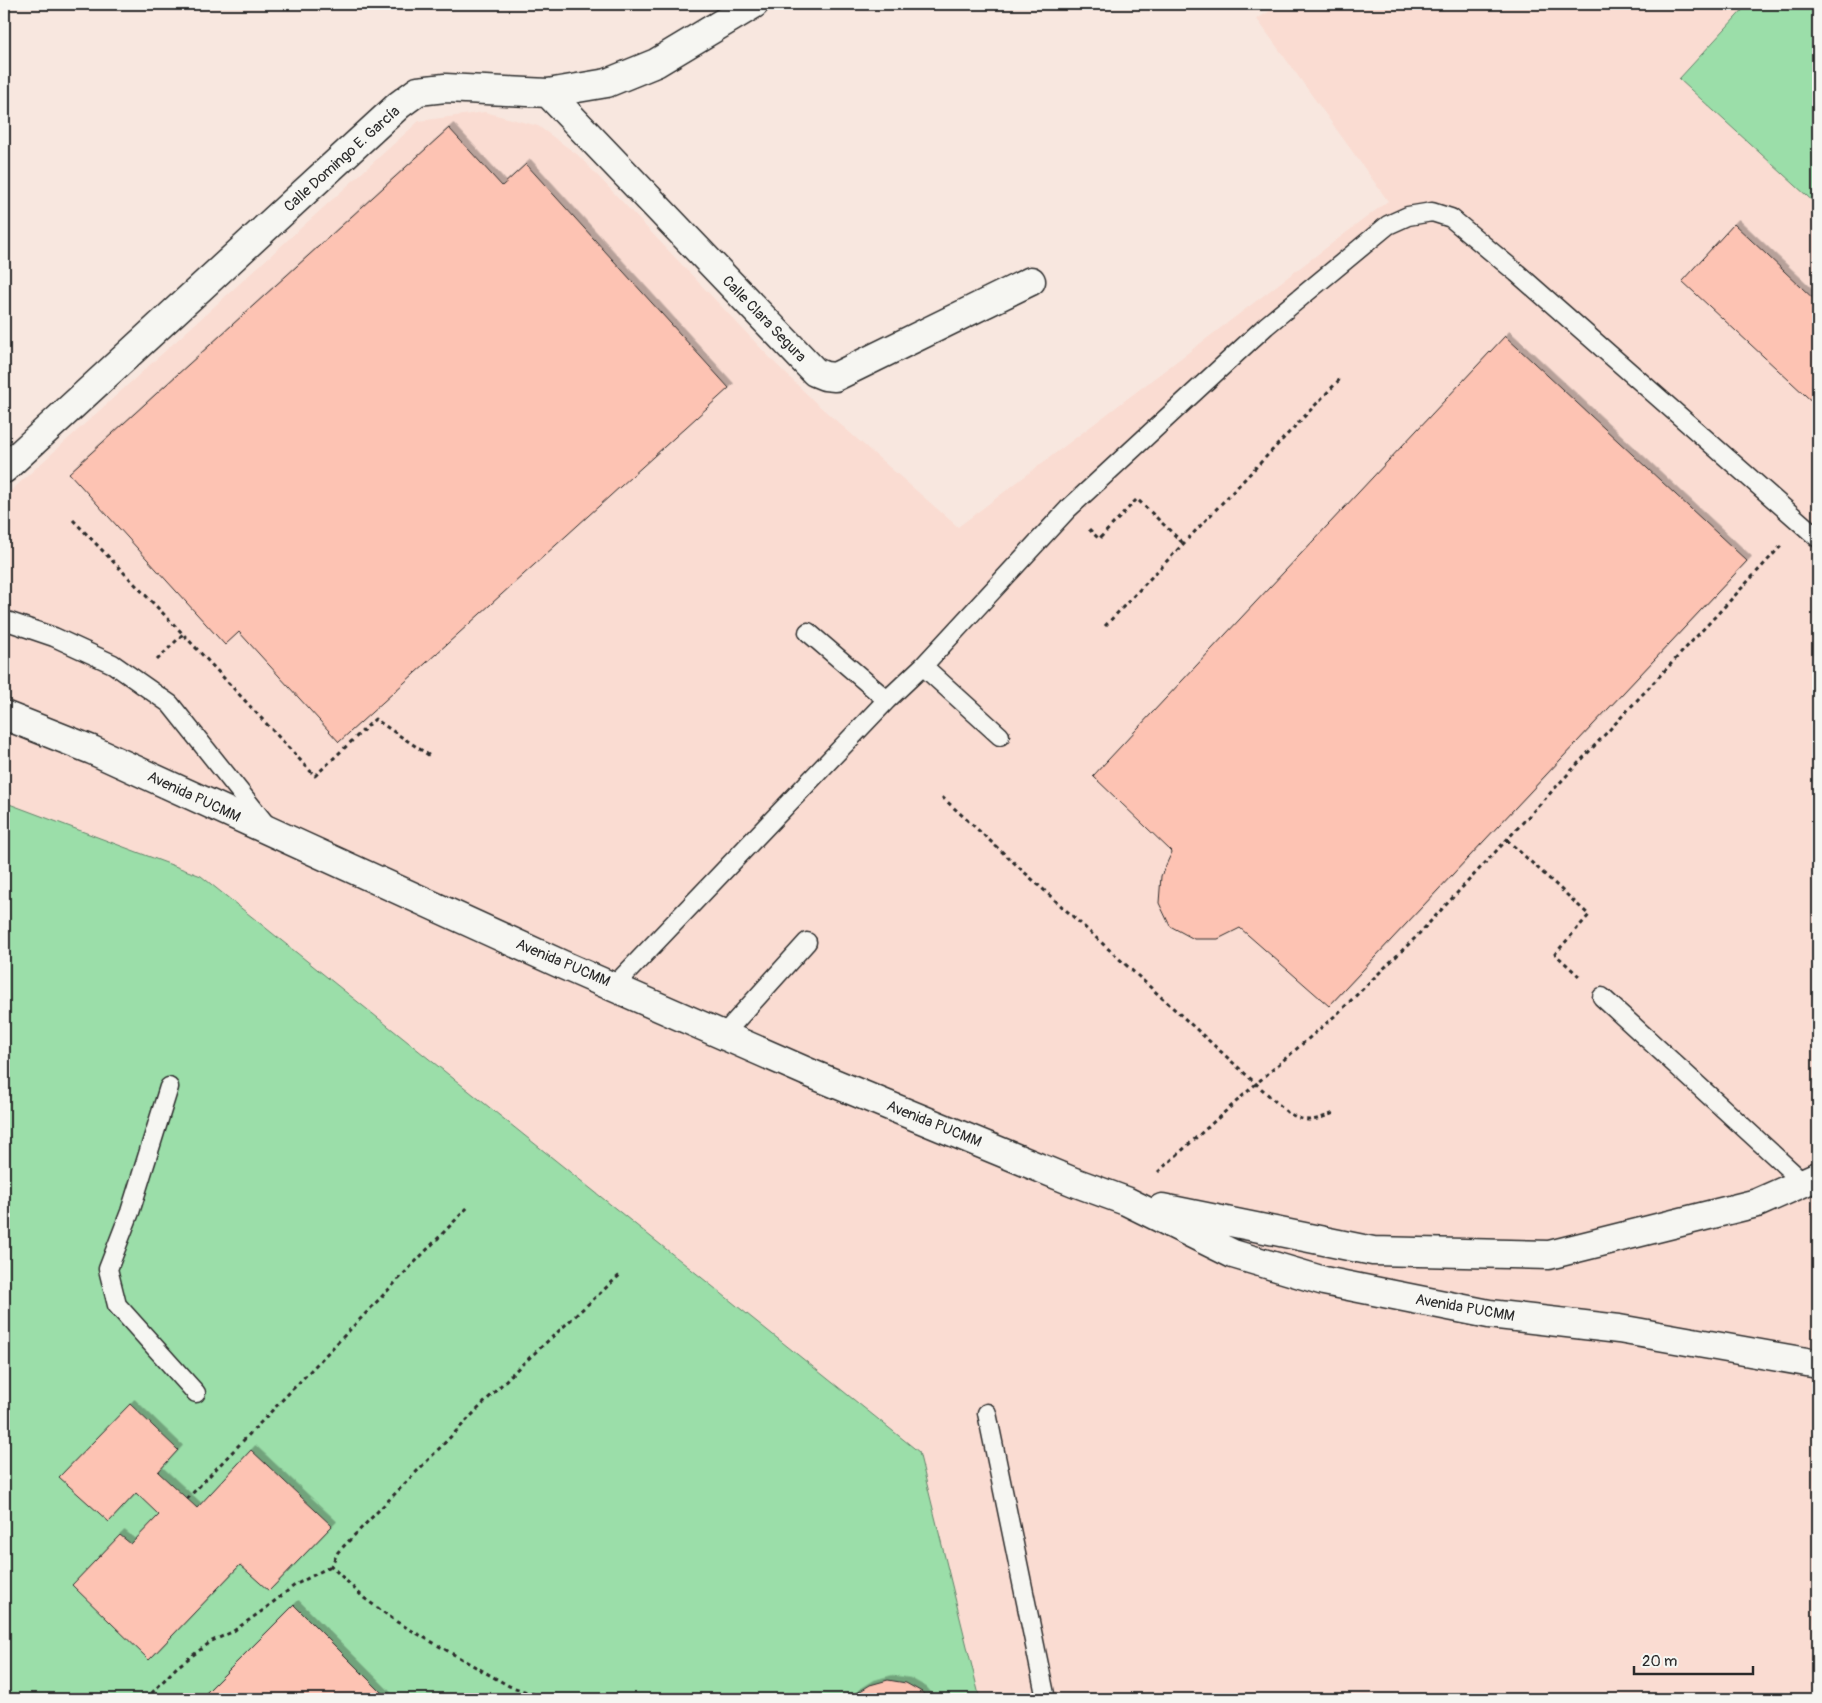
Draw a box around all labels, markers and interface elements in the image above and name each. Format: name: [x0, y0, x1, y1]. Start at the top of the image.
street label: Calle Domingo E. García: [280, 102, 404, 216]
street label: Calle Clara Segura: [718, 272, 810, 366]
street label: Avenida PUCMM: [144, 767, 244, 827]
street label: Avenida PUCMM: [513, 935, 613, 991]
street label: Avenida PUCMM: [884, 1096, 984, 1152]
street label: Avenida PUCMM: [1414, 1290, 1516, 1326]
scale bar: [1634, 1643, 1753, 1675]
text: 20 m: [1642, 1652, 1677, 1671]

